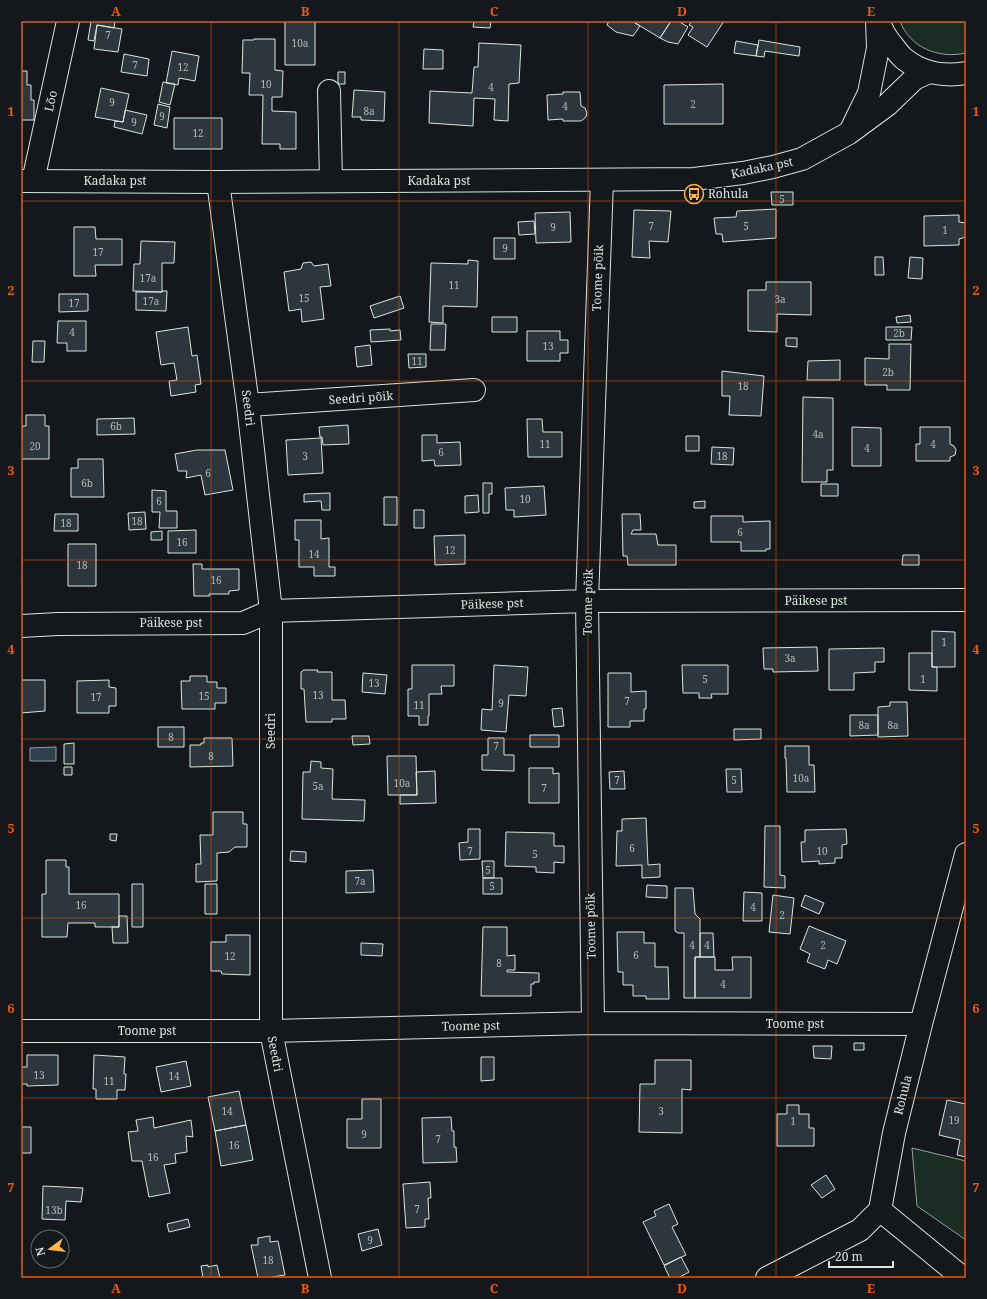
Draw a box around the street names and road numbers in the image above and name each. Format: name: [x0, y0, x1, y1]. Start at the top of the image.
street label: Lõo: [40, 89, 61, 113]
street label: Kadaka pst: [729, 153, 795, 182]
street label: Kadaka pst: [83, 172, 147, 189]
street label: Kadaka pst: [407, 172, 471, 189]
street label: Toome põik: [588, 243, 607, 312]
street label: Seedri põik: [328, 387, 395, 408]
street label: Seedri: [238, 389, 259, 427]
street label: Toome põik: [578, 568, 597, 635]
street label: Päikese pst: [784, 592, 848, 609]
street label: Päikese pst: [460, 594, 524, 613]
street label: Päikese pst: [139, 614, 203, 631]
street label: Seedri: [262, 713, 279, 749]
street label: Toome põik: [581, 892, 600, 959]
street label: Toome pst: [766, 1015, 824, 1032]
street label: Toome pst: [442, 1016, 500, 1035]
street label: Toome pst: [118, 1022, 176, 1039]
street label: Seedri: [264, 1034, 287, 1073]
street label: Rohula: [889, 1073, 916, 1117]

